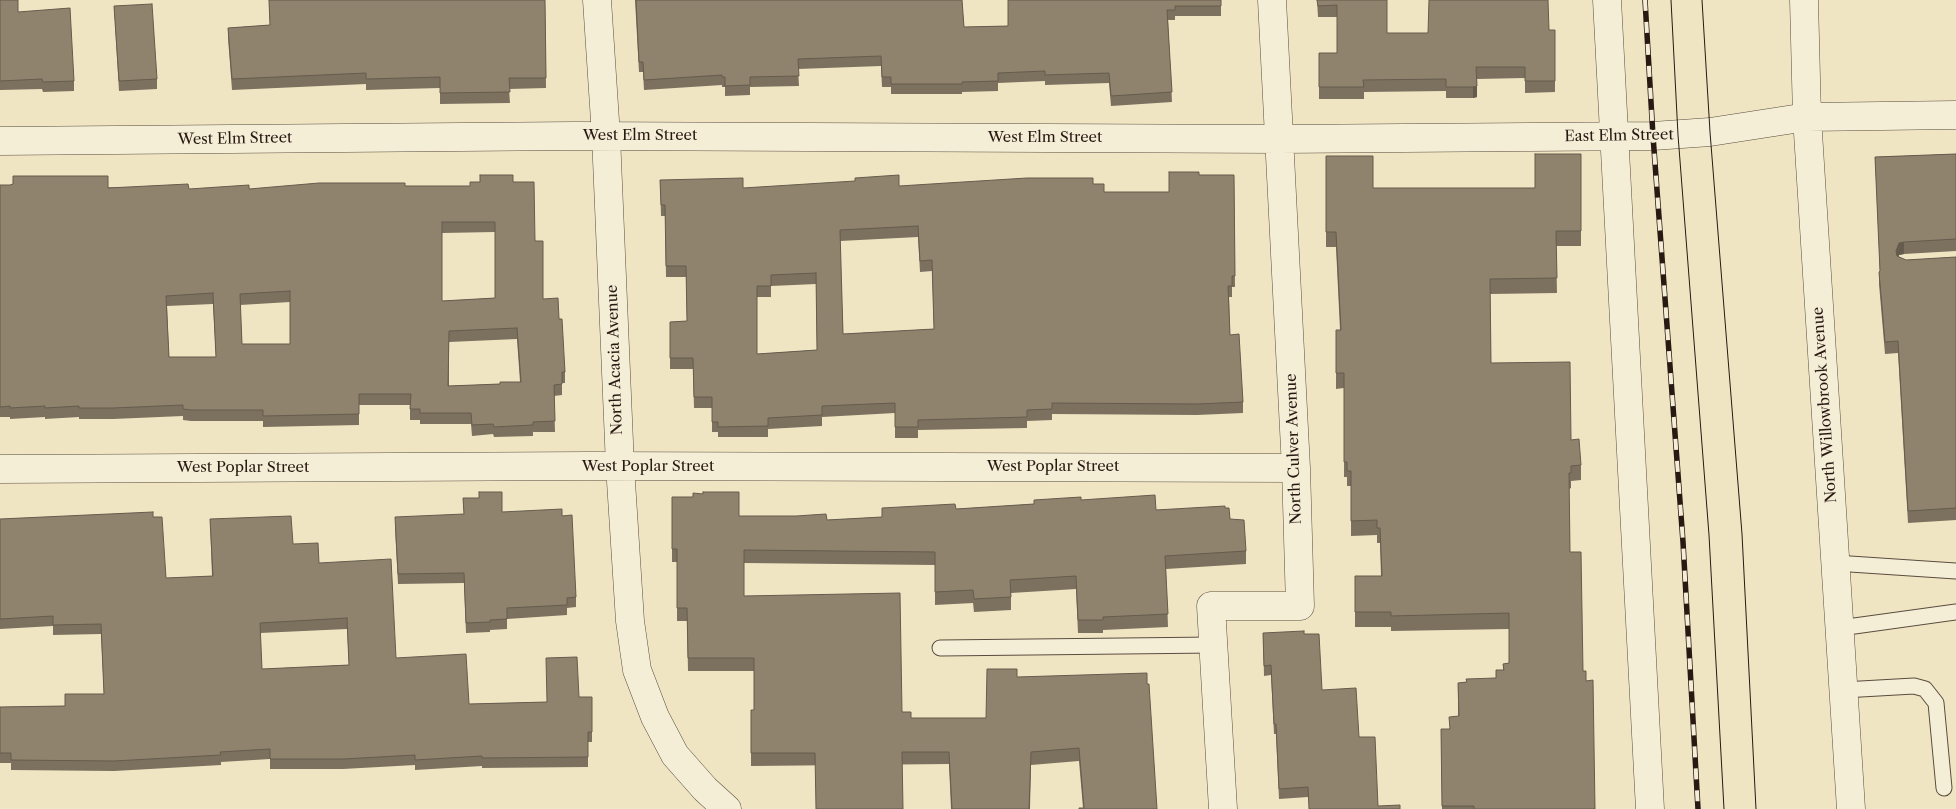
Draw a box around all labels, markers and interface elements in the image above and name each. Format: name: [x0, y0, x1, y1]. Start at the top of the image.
street label: East Elm Street: [1564, 126, 1674, 146]
street label: West Elm Street: [583, 127, 697, 145]
street label: West Elm Street: [178, 129, 292, 149]
street label: West Elm Street: [988, 129, 1102, 147]
street label: North Acacia Avenue: [603, 284, 627, 436]
street label: North Willowbrook Avenue: [1809, 306, 1841, 504]
street label: North Culver Avenue: [1282, 373, 1306, 525]
street label: West Poplar Street: [582, 458, 714, 476]
street label: West Poplar Street: [987, 458, 1119, 476]
street label: West Poplar Street: [177, 459, 309, 477]

